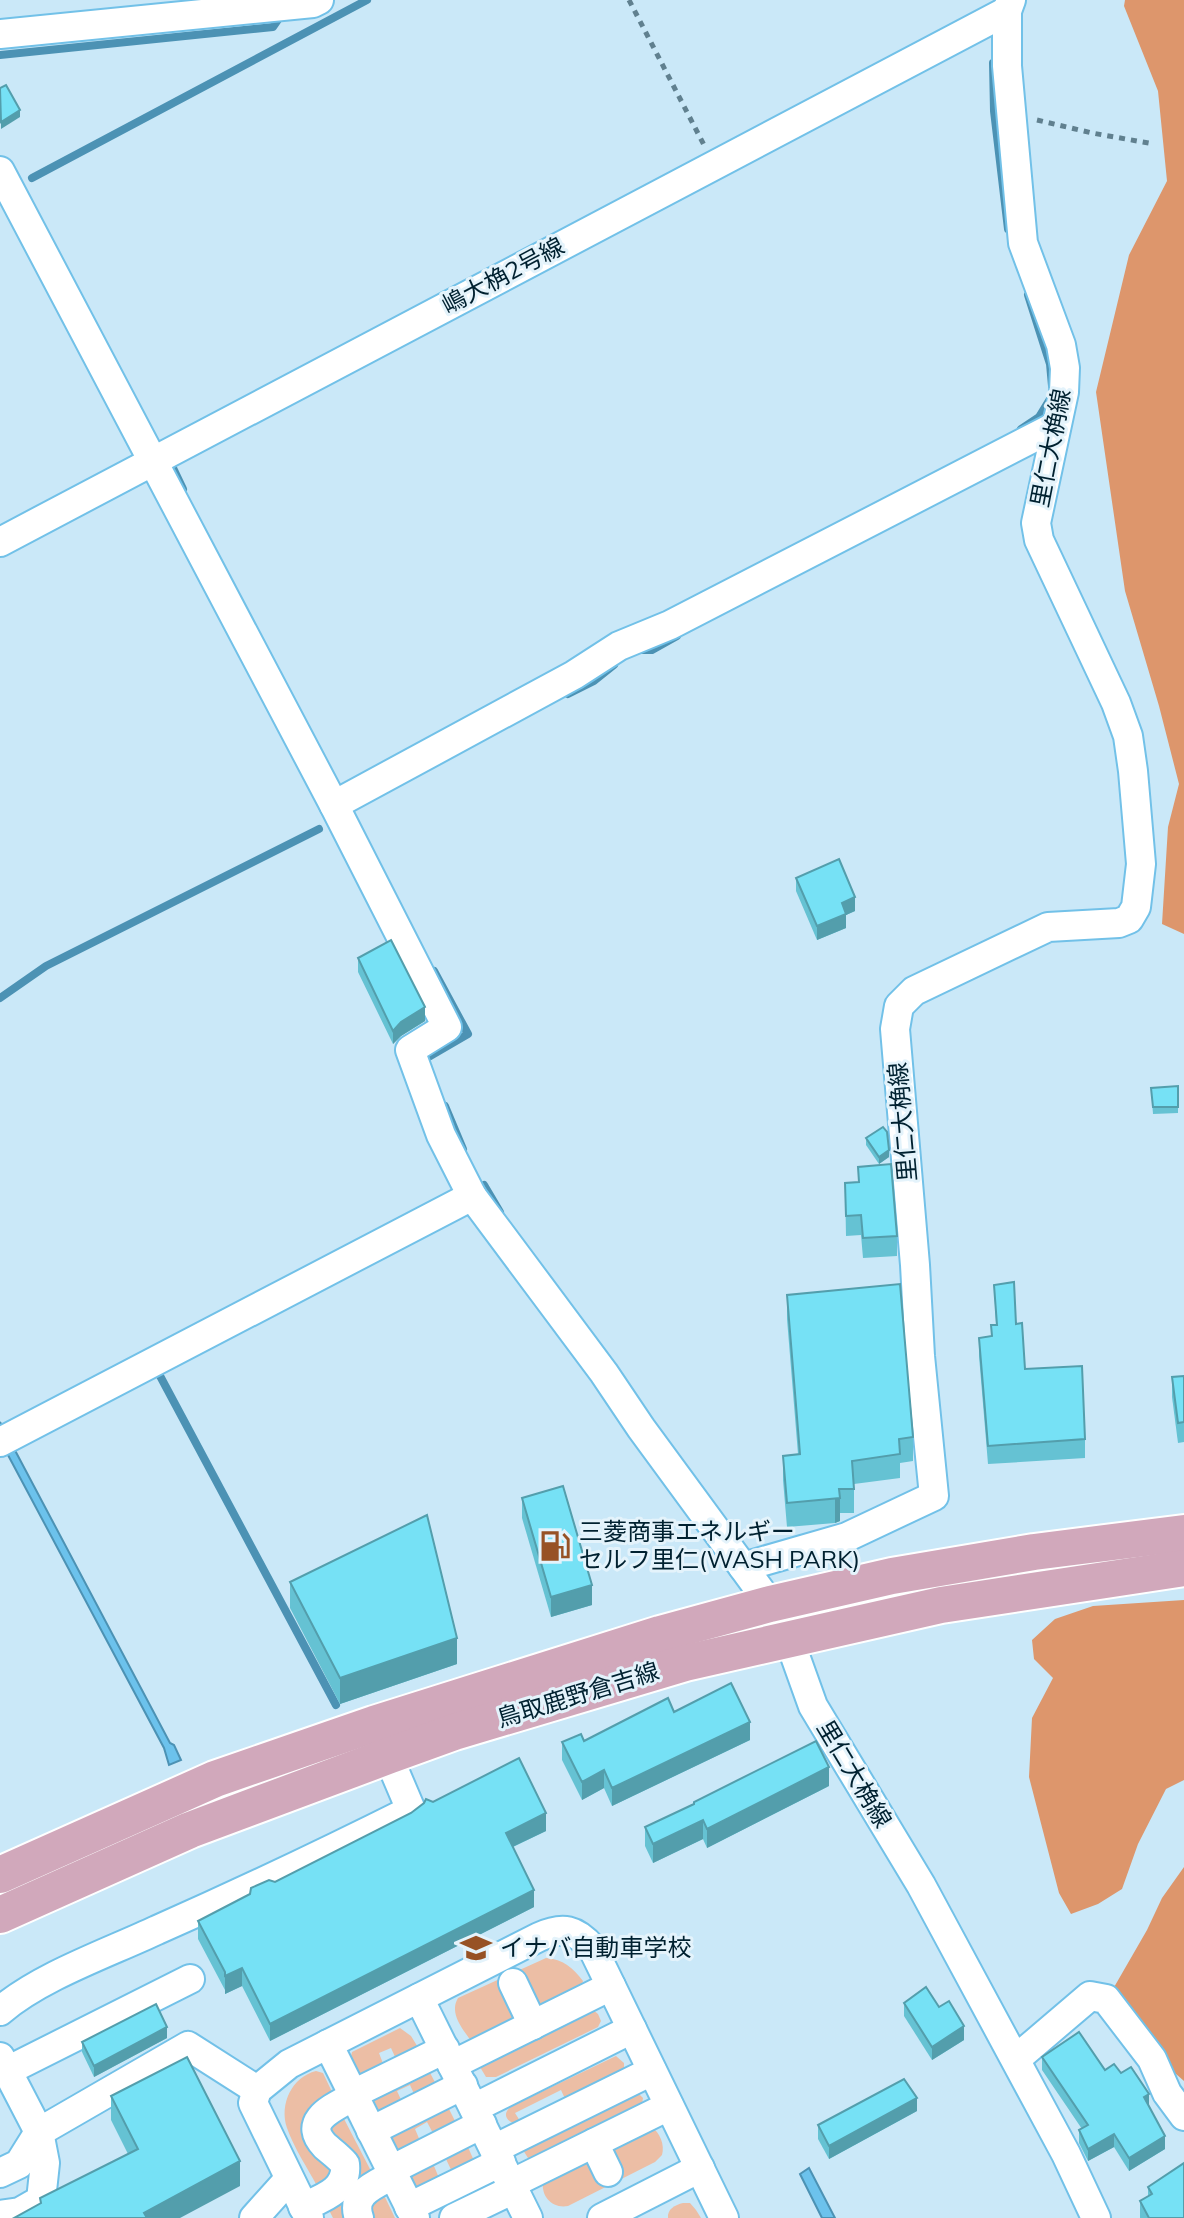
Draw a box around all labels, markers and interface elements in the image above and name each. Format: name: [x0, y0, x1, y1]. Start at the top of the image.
street label: 嶋大桷2号線: [436, 230, 569, 320]
street label: 里仁大桷線: [1024, 386, 1076, 510]
street label: 里仁大桷線: [882, 1061, 922, 1183]
place label: 三菱商事エネルギー セルフ里仁(WASH PARK): [579, 1516, 860, 1574]
fuel station icon: 三菱商事エネルギー セルフ里仁(WASH PARK): [538, 1529, 572, 1563]
street label: 鳥取鹿野倉吉線: [493, 1655, 662, 1733]
street label: 里仁大桷線: [811, 1714, 899, 1833]
school or university icon: イナバ自動車学校: [459, 1931, 493, 1965]
place label: イナバ自動車学校: [500, 1932, 692, 1962]

